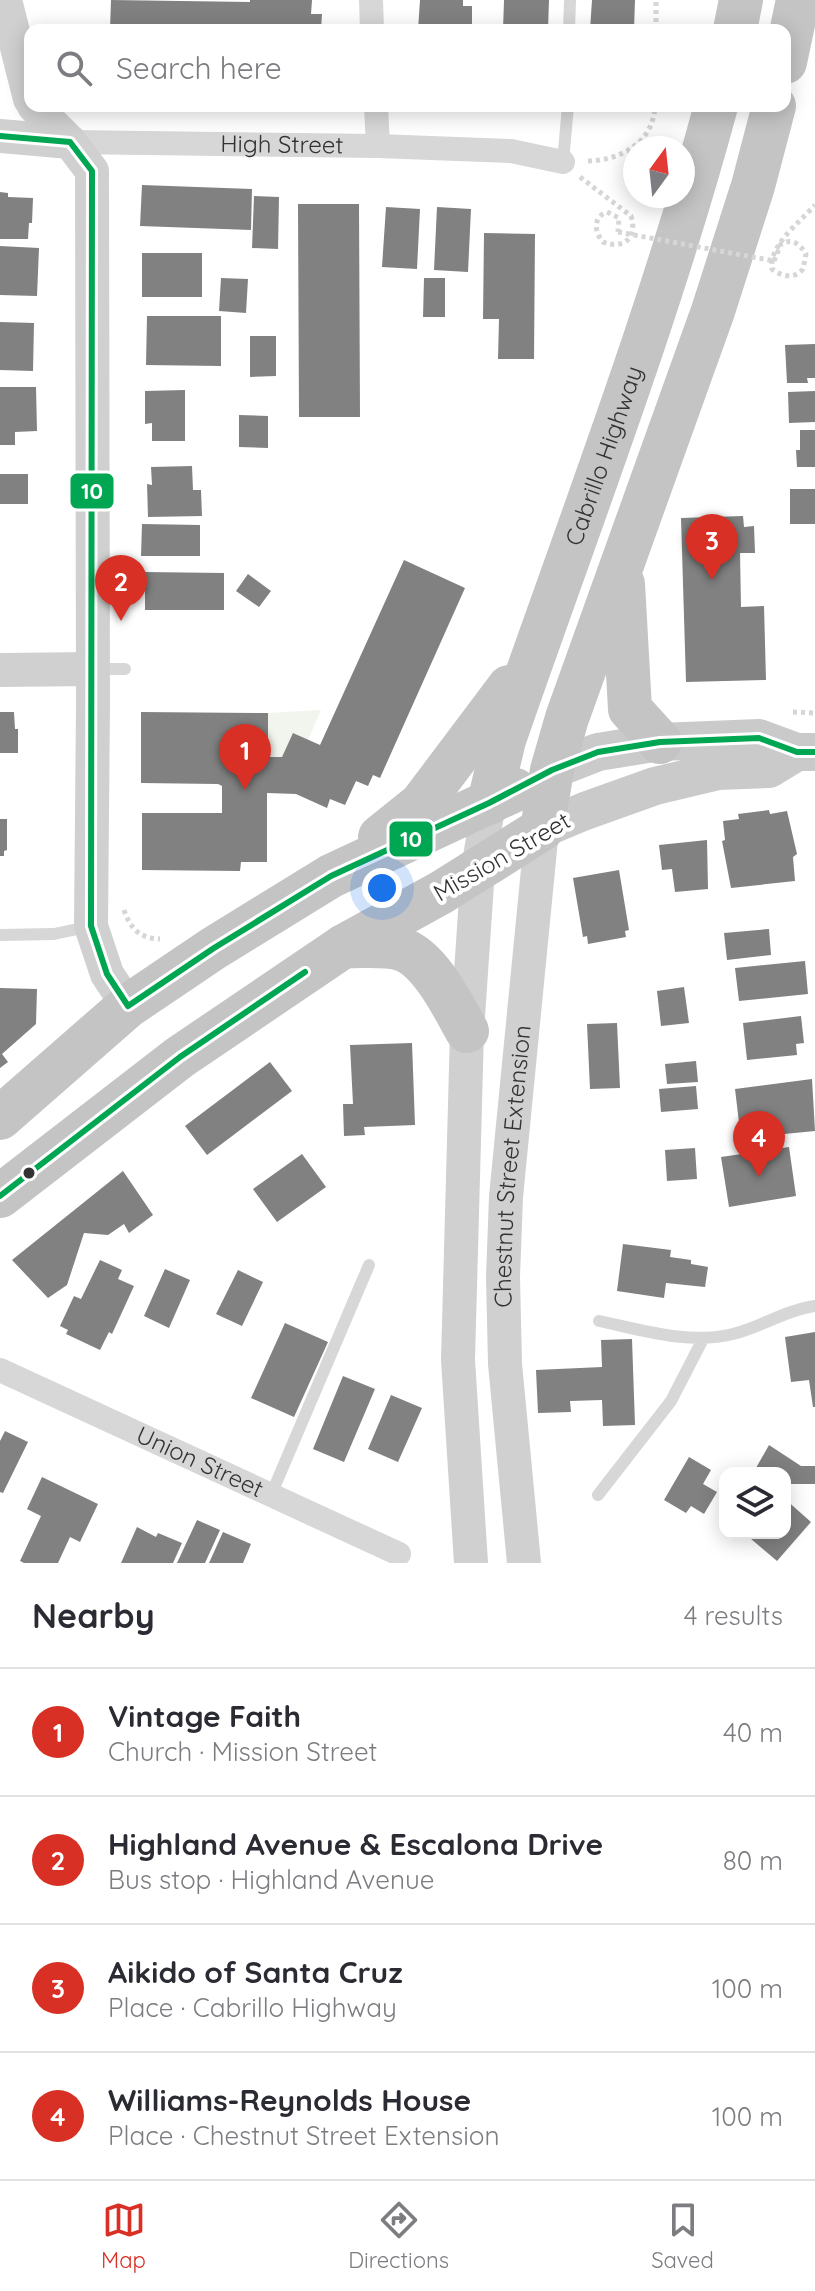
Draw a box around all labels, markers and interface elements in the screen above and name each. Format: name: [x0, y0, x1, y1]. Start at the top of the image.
search box: [24, 24, 791, 112]
icon: search: [52, 46, 96, 90]
text: Search here: [116, 49, 282, 87]
street label: High Street: [220, 128, 344, 160]
north arrow: [623, 136, 695, 208]
street label: Cabrillo Highway: [558, 362, 649, 550]
line badge: 10: [69, 472, 115, 510]
text: 10: [81, 477, 103, 505]
pin: 3: [686, 514, 738, 580]
pin: 2: [95, 555, 147, 621]
pin: 1: [219, 724, 271, 790]
street label: Mission Street: [428, 805, 575, 907]
line badge: 10: [388, 820, 434, 858]
text: 10: [400, 825, 422, 853]
your location: [362, 868, 402, 908]
street label: Chestnut Street Extension: [487, 1024, 537, 1308]
pin: 4: [733, 1111, 785, 1177]
unlabelled marker: [21, 1165, 37, 1181]
street label: Union Street: [132, 1419, 269, 1503]
map controls: [719, 1467, 791, 1539]
button: layers: [719, 1467, 791, 1539]
text: Nearby: [32, 1594, 155, 1637]
text: 4 results: [684, 1599, 783, 1632]
text: Vintage Faith: [108, 1697, 301, 1735]
text: 1: [53, 1716, 63, 1749]
text: 40 m: [723, 1716, 783, 1749]
text: Church · Mission Street: [108, 1735, 377, 1768]
text: Highland Avenue & Escalona Drive: [108, 1825, 603, 1863]
text: 2: [51, 1844, 65, 1877]
text: 80 m: [723, 1844, 783, 1877]
text: Bus stop · Highland Avenue: [108, 1863, 434, 1896]
text: Aikido of Santa Cruz: [108, 1953, 403, 1991]
text: 3: [51, 1972, 65, 2005]
text: 100 m: [712, 1972, 783, 2005]
text: Place · Cabrillo Highway: [108, 1991, 397, 2024]
text: Williams-Reynolds House: [108, 2081, 471, 2119]
text: 4: [50, 2100, 66, 2133]
text: 100 m: [712, 2100, 783, 2133]
text: Place · Chestnut Street Extension: [108, 2119, 500, 2152]
tab: Map: [101, 2198, 146, 2274]
tab: Directions: [348, 2198, 449, 2274]
tab: Saved: [651, 2198, 714, 2274]

